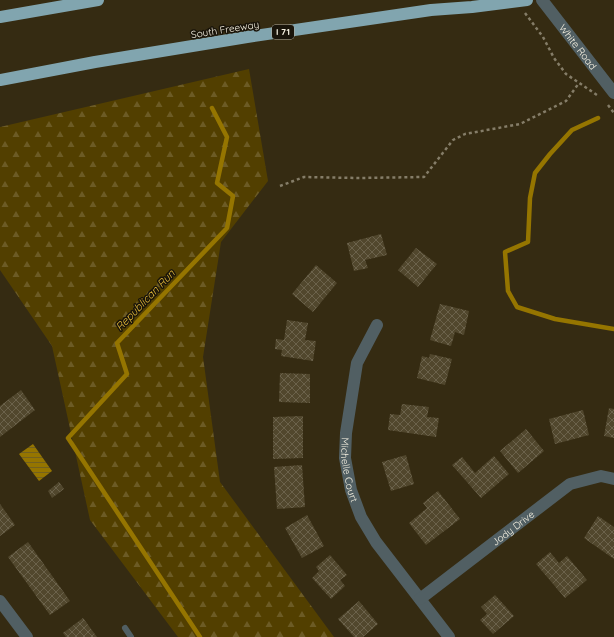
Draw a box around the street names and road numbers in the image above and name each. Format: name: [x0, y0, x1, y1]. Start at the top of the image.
street label: South Freeway: [190, 18, 260, 41]
street label: White Road: [556, 22, 599, 72]
road number: I 71: [272, 25, 294, 39]
street label: Michelle Court: [338, 437, 361, 505]
street label: Jody Drive: [489, 508, 537, 549]

